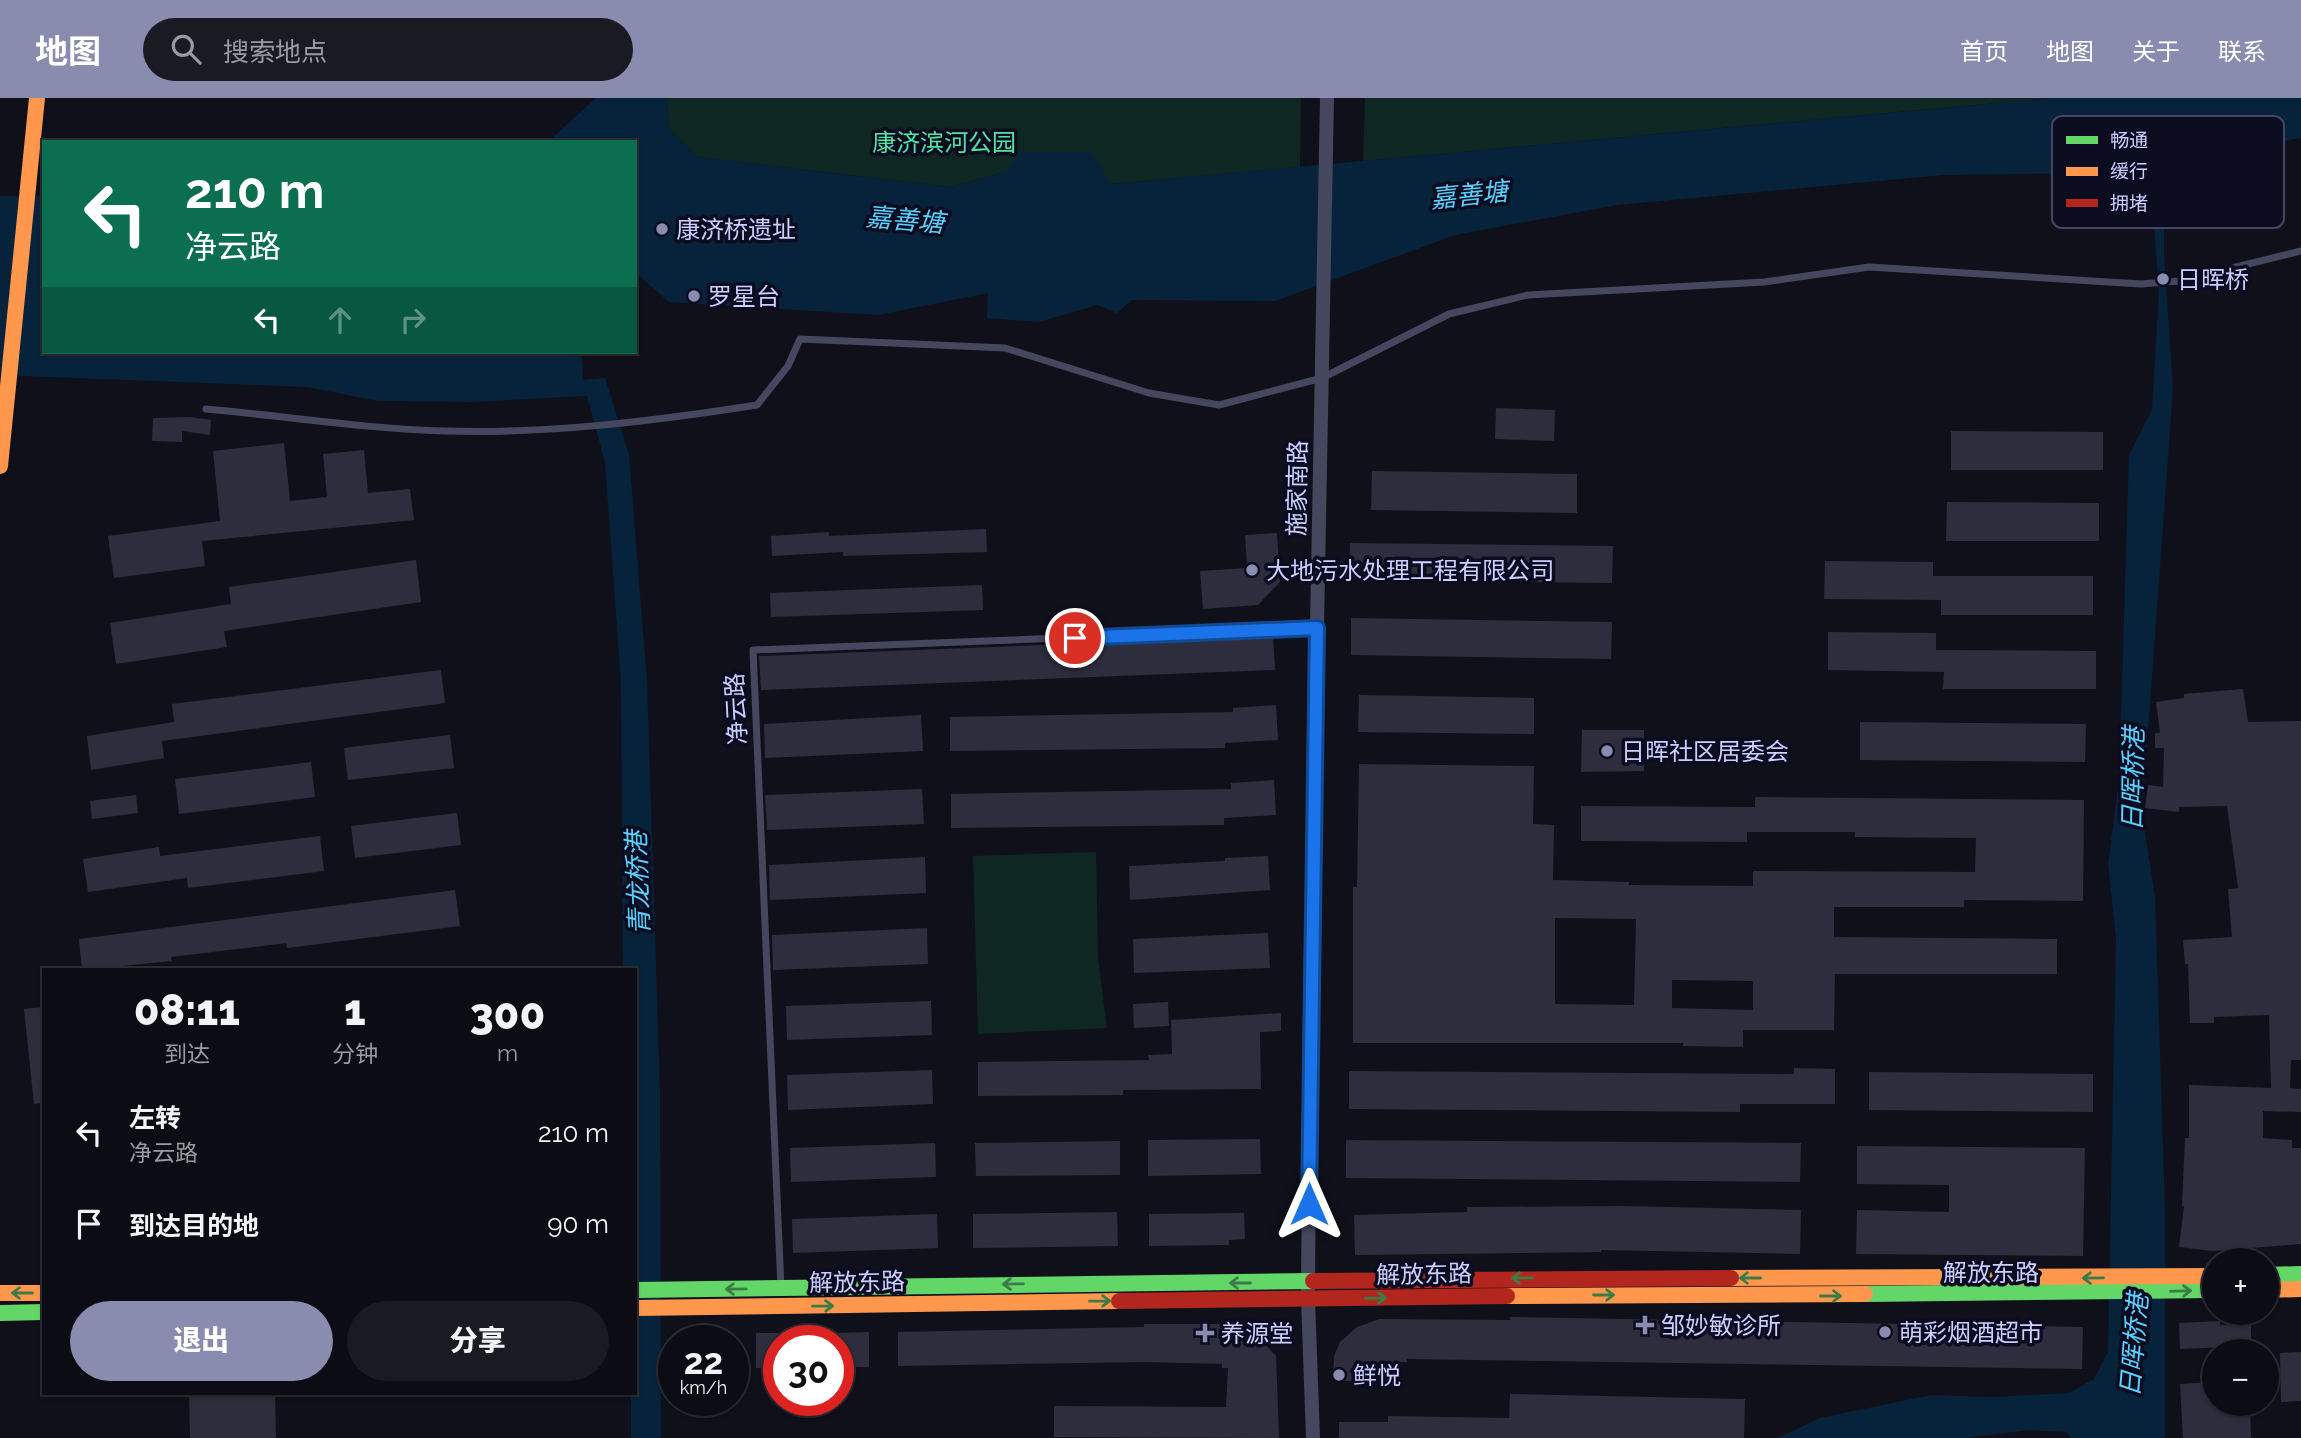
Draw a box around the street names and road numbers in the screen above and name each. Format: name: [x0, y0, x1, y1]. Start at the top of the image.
street label: 施家南路: [1282, 440, 1312, 536]
street label: 净云路: [720, 672, 752, 746]
street label: 解放东路: [1943, 1258, 2039, 1287]
street label: 解放东路: [1376, 1259, 1472, 1289]
street label: 解放东路: [809, 1267, 905, 1297]

